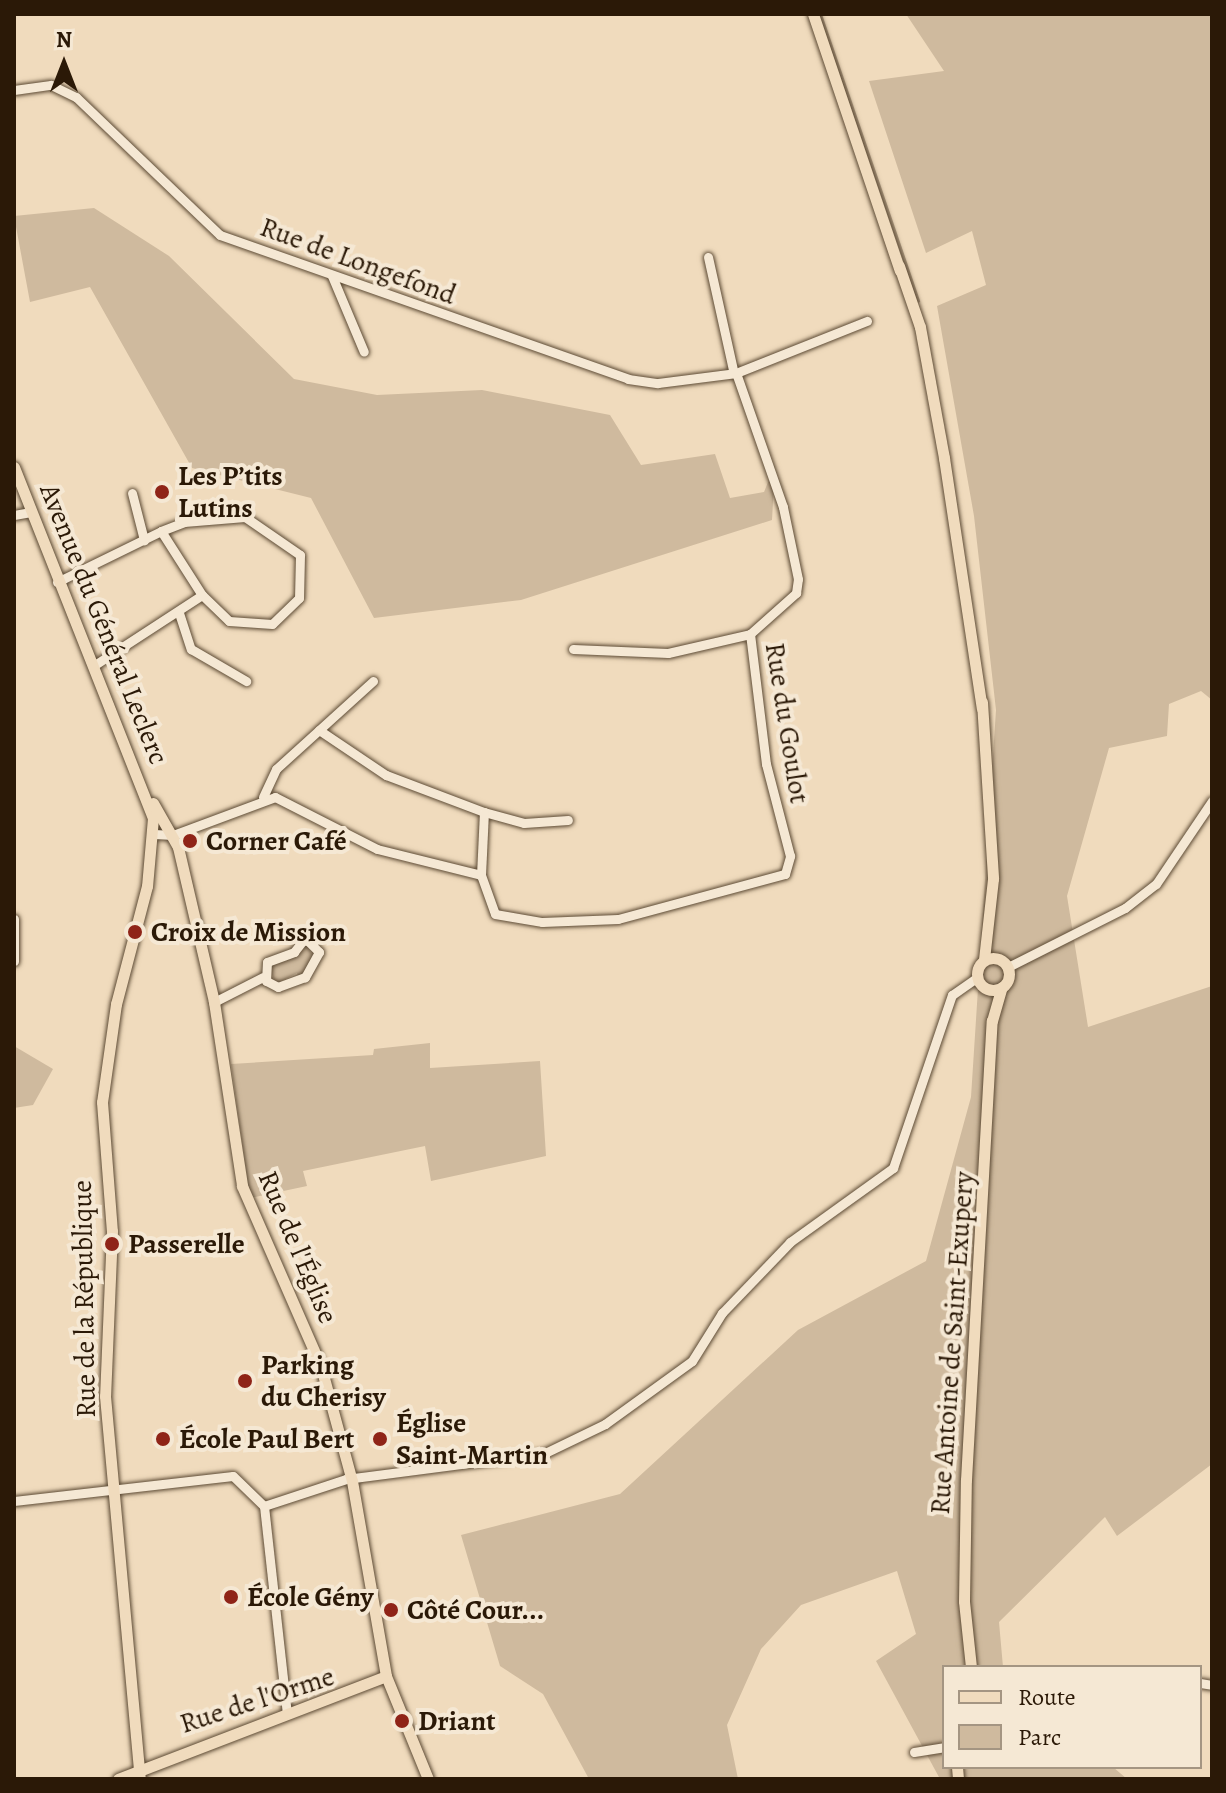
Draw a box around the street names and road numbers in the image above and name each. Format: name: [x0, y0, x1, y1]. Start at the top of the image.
street label: Rue de Longefond: [256, 210, 460, 312]
street label: Avenue du Général Leclerc: [32, 479, 176, 769]
street label: Rue du Goulot: [758, 640, 816, 806]
street label: Rue de l'Église: [251, 1166, 345, 1328]
street label: Rue Antoine de Saint-Exupery: [923, 1170, 981, 1516]
street label: Rue de la République: [65, 1180, 103, 1418]
street label: Rue de l'Orme: [176, 1659, 338, 1741]

